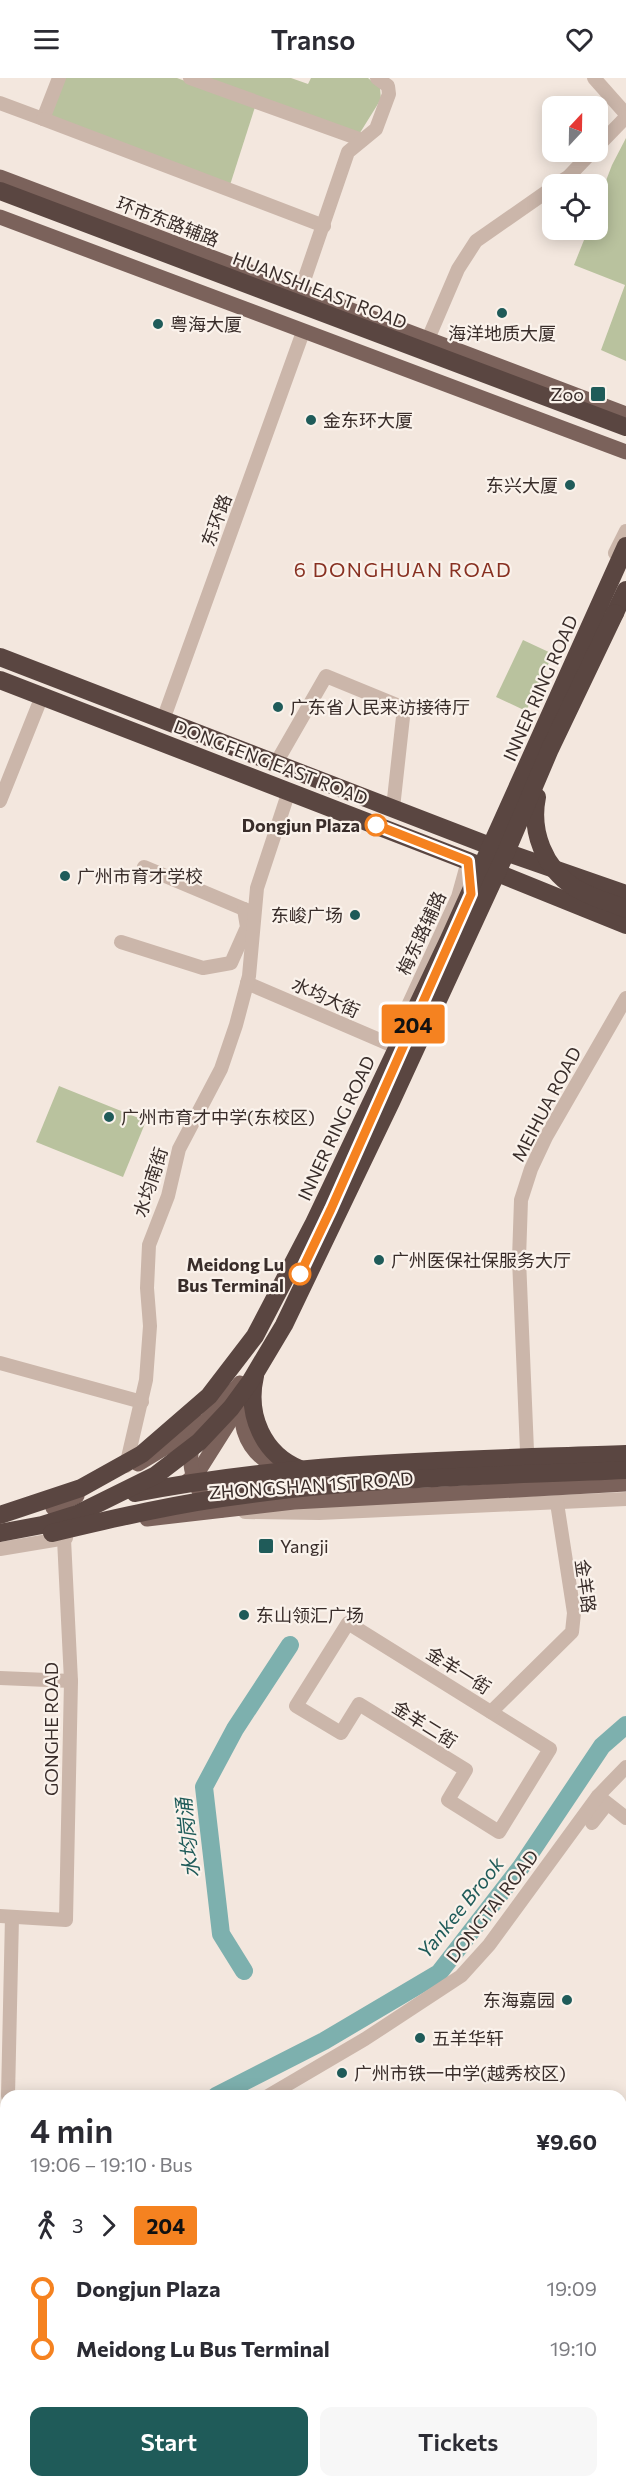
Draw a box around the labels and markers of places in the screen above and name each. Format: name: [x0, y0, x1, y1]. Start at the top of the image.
marker: 海洋地质大厦: [495, 306, 509, 320]
place label: 粤海大厦: [170, 313, 242, 335]
marker: 粤海大厦: [151, 317, 165, 331]
place label: 海洋地质大厦: [448, 322, 556, 344]
place label: Zoo: [550, 383, 584, 405]
marker: Zoo: [589, 385, 607, 403]
place label: 金东环大厦: [323, 409, 413, 431]
marker: 金东环大厦: [304, 413, 318, 427]
place label: 东兴大厦: [486, 474, 558, 496]
marker: 东兴大厦: [563, 478, 577, 492]
place label: 广东省人民来访接待厅: [290, 696, 470, 718]
marker: 广东省人民来访接待厅: [271, 700, 285, 714]
place label: Dongjun Plaza: [242, 814, 360, 836]
marker: Dongjun Plaza: [365, 814, 387, 836]
place label: 广州市育才学校: [77, 865, 203, 887]
marker: 广州市育才学校: [58, 869, 72, 883]
place label: 东峻广场: [271, 904, 343, 926]
marker: 东峻广场: [348, 908, 362, 922]
place label: 广州市育才中学(东校区): [121, 1106, 315, 1128]
marker: 广州市育才中学(东校区): [102, 1110, 116, 1124]
place label: 广州医保社保服务大厅: [391, 1249, 571, 1271]
place label: Meidong Lu Bus Terminal: [177, 1253, 284, 1296]
marker: 广州医保社保服务大厅: [372, 1253, 386, 1267]
marker: Meidong Lu Bus Terminal: [289, 1263, 311, 1285]
place label: Yangji: [280, 1535, 329, 1557]
marker: Yangji: [257, 1537, 275, 1555]
place label: 东山领汇广场: [256, 1604, 364, 1626]
marker: 东山领汇广场: [237, 1608, 251, 1622]
place label: 东海嘉园: [483, 1989, 555, 2011]
marker: 东海嘉园: [560, 1993, 574, 2007]
place label: 五羊华轩: [432, 2027, 504, 2049]
marker: 五羊华轩: [413, 2031, 427, 2045]
place label: 广州市铁一中学(越秀校区): [354, 2062, 566, 2084]
marker: 广州市铁一中学(越秀校区): [335, 2066, 349, 2080]

